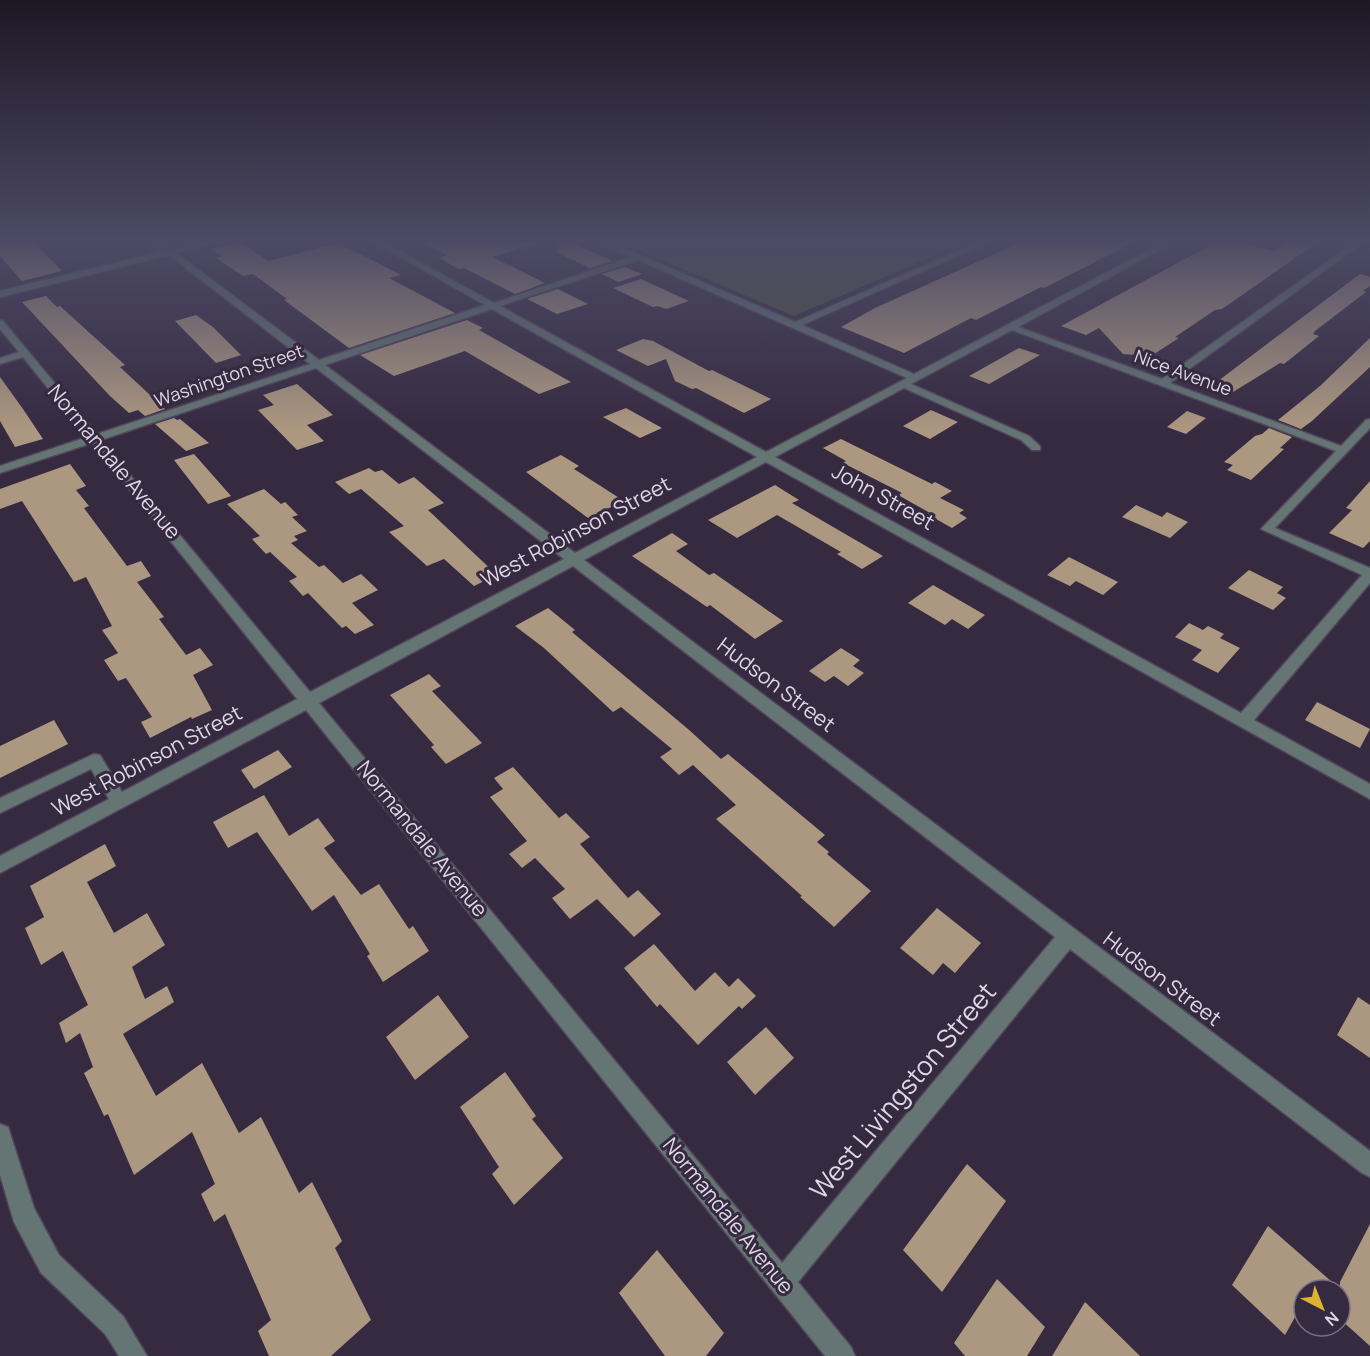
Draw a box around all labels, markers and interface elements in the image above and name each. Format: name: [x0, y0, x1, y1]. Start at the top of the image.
street label: Washington Street: [151, 338, 307, 412]
street label: Nice Avenue: [1131, 343, 1235, 401]
street label: Normandale Avenue: [42, 378, 188, 545]
street label: John Street: [827, 456, 940, 536]
street label: West Robinson Street: [476, 469, 676, 593]
street label: Hudson Street: [712, 631, 841, 738]
street label: West Robinson Street: [47, 698, 247, 822]
street label: Normandale Avenue: [351, 754, 495, 922]
street label: Hudson Street: [1098, 925, 1227, 1032]
street label: West Livingston Street: [801, 974, 1004, 1206]
street label: Normandale Avenue: [657, 1131, 801, 1299]
north arrow: [1292, 1278, 1352, 1338]
text: N: [1320, 1307, 1344, 1331]

